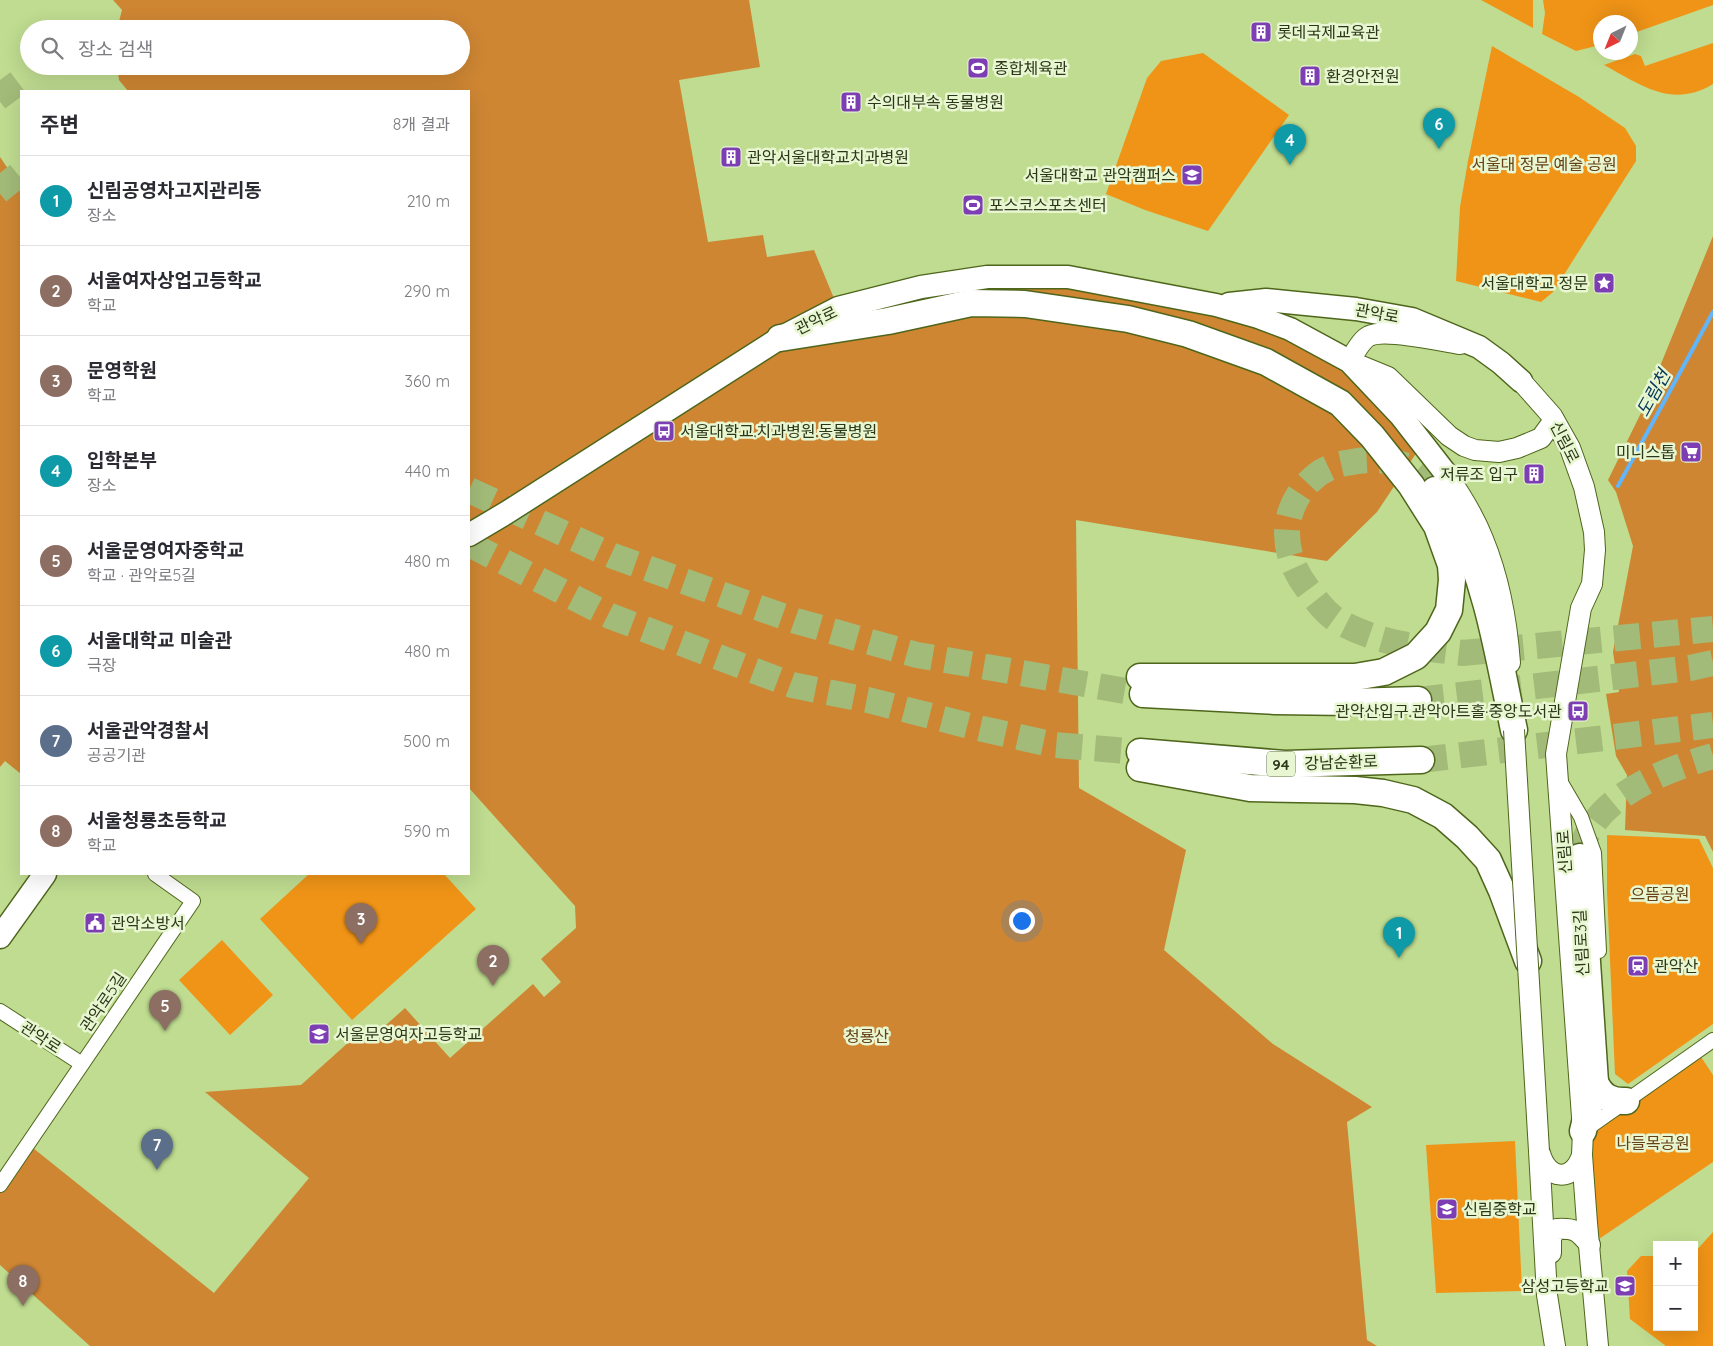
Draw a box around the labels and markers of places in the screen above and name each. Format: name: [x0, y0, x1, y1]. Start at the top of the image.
building icon: 롯데국제교육관: [1249, 20, 1273, 44]
place label: 롯데국제교육관: [1277, 22, 1380, 42]
sports icon: 종합체육관: [966, 56, 990, 80]
place label: 종합체육관: [994, 58, 1068, 78]
building icon: 환경안전원: [1298, 64, 1322, 88]
place label: 환경안전원: [1326, 66, 1400, 86]
building icon: 수의대부속 동물병원: [839, 90, 863, 114]
place label: 수의대부속 동물병원: [867, 92, 1004, 112]
pin: 6: [1423, 108, 1455, 149]
pin: 4: [1274, 124, 1306, 165]
building icon: 관악서울대학교치과병원: [719, 145, 743, 169]
place label: 관악서울대학교치과병원: [747, 147, 909, 167]
school or university icon: 서울대학교 관악캠퍼스: [1180, 163, 1204, 187]
place label: 서울대학교 관악캠퍼스: [1024, 165, 1176, 185]
sports icon: 포스코스포츠센터: [961, 193, 985, 217]
place label: 포스코스포츠센터: [989, 195, 1107, 215]
place icon: 서울대학교 정문: [1592, 271, 1616, 295]
place label: 서울대학교 정문: [1481, 273, 1588, 293]
bus stop icon: 서울대학교.치과병원.동물병원: [652, 419, 676, 443]
place label: 서울대학교.치과병원.동물병원: [680, 421, 877, 441]
supermarket icon: 미니스톱: [1679, 440, 1703, 464]
place label: 미니스톱: [1616, 442, 1675, 462]
building icon: 저류조 입구: [1522, 462, 1546, 486]
place label: 저류조 입구: [1440, 464, 1518, 484]
bus stop icon: 관악산입구.관악아트홀·중앙도서관: [1566, 699, 1590, 723]
place label: 관악산입구.관악아트홀·중앙도서관: [1335, 701, 1562, 721]
pin: 3: [345, 903, 377, 944]
public building icon: 관악소방서: [83, 911, 107, 935]
place label: 관악소방서: [111, 913, 185, 933]
pin: 1: [1383, 917, 1415, 958]
pin: 2: [477, 945, 509, 986]
station icon: 관악산: [1626, 954, 1650, 978]
place label: 관악산: [1654, 956, 1698, 976]
pin: 5: [149, 990, 181, 1031]
school or university icon: 서울문영여자고등학교: [307, 1022, 331, 1046]
place label: 서울문영여자고등학교: [335, 1024, 482, 1044]
pin: 7: [141, 1129, 173, 1170]
school or university icon: 신림중학교: [1435, 1197, 1459, 1221]
place label: 신림중학교: [1463, 1199, 1537, 1219]
pin: 8: [7, 1265, 39, 1306]
school or university icon: 삼성고등학교: [1613, 1274, 1637, 1298]
place label: 삼성고등학교: [1521, 1276, 1609, 1296]

